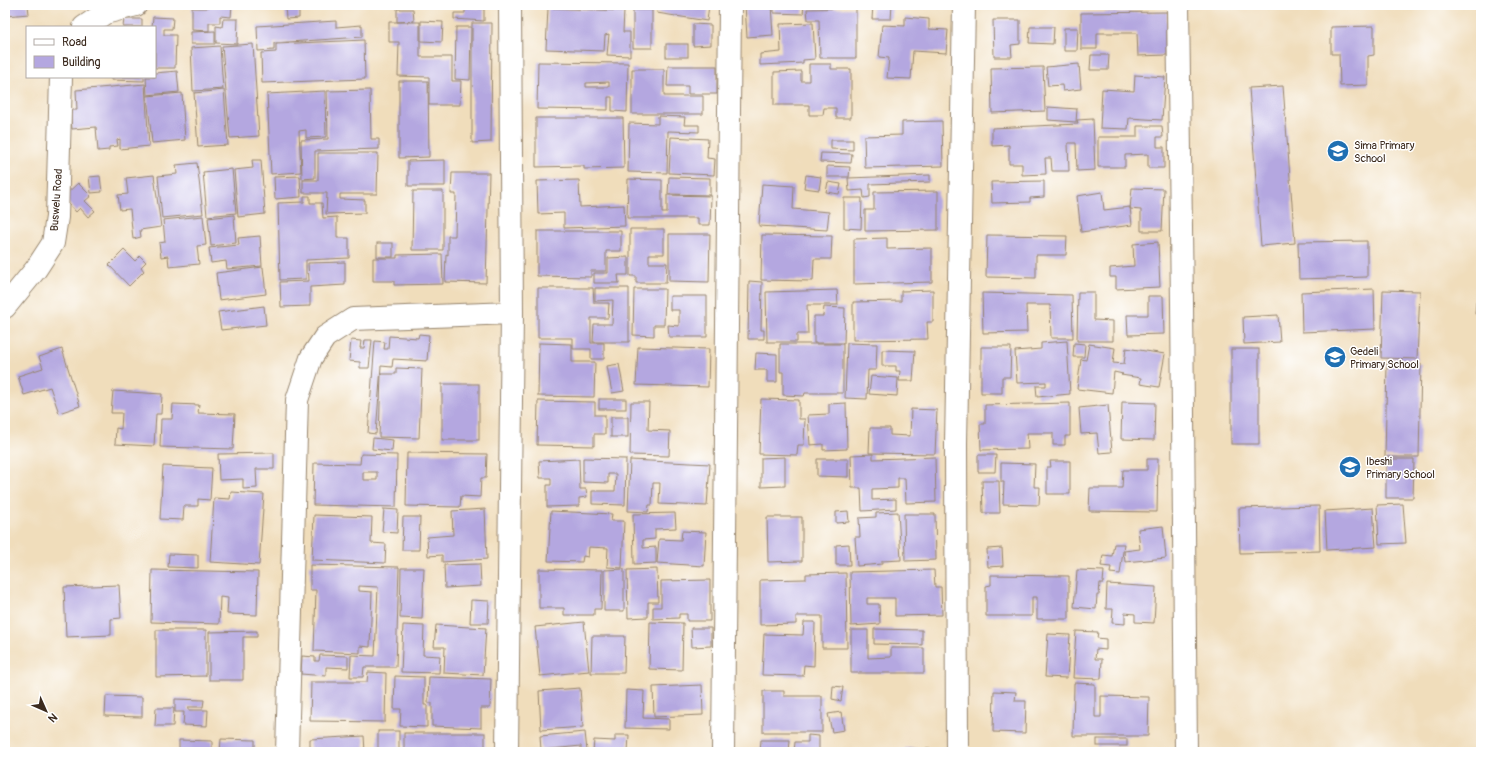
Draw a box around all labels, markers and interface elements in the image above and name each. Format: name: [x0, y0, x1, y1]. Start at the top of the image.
legend: [26, 26, 156, 78]
text: Road: [62, 35, 87, 50]
text: Building: [62, 55, 101, 70]
school or university icon: Sima Primary School: [1325, 138, 1351, 164]
place label: Sima Primary School: [1354, 139, 1415, 165]
street label: Buswelu Road: [48, 168, 65, 232]
school or university icon: Gedeli Primary School: [1322, 344, 1348, 370]
place label: Gedeli Primary School: [1350, 345, 1419, 371]
school or university icon: Ibeshi Primary School: [1337, 454, 1363, 480]
place label: Ibeshi Primary School: [1366, 455, 1435, 481]
north arrow: [26, 691, 66, 731]
text: N: [45, 710, 60, 725]

